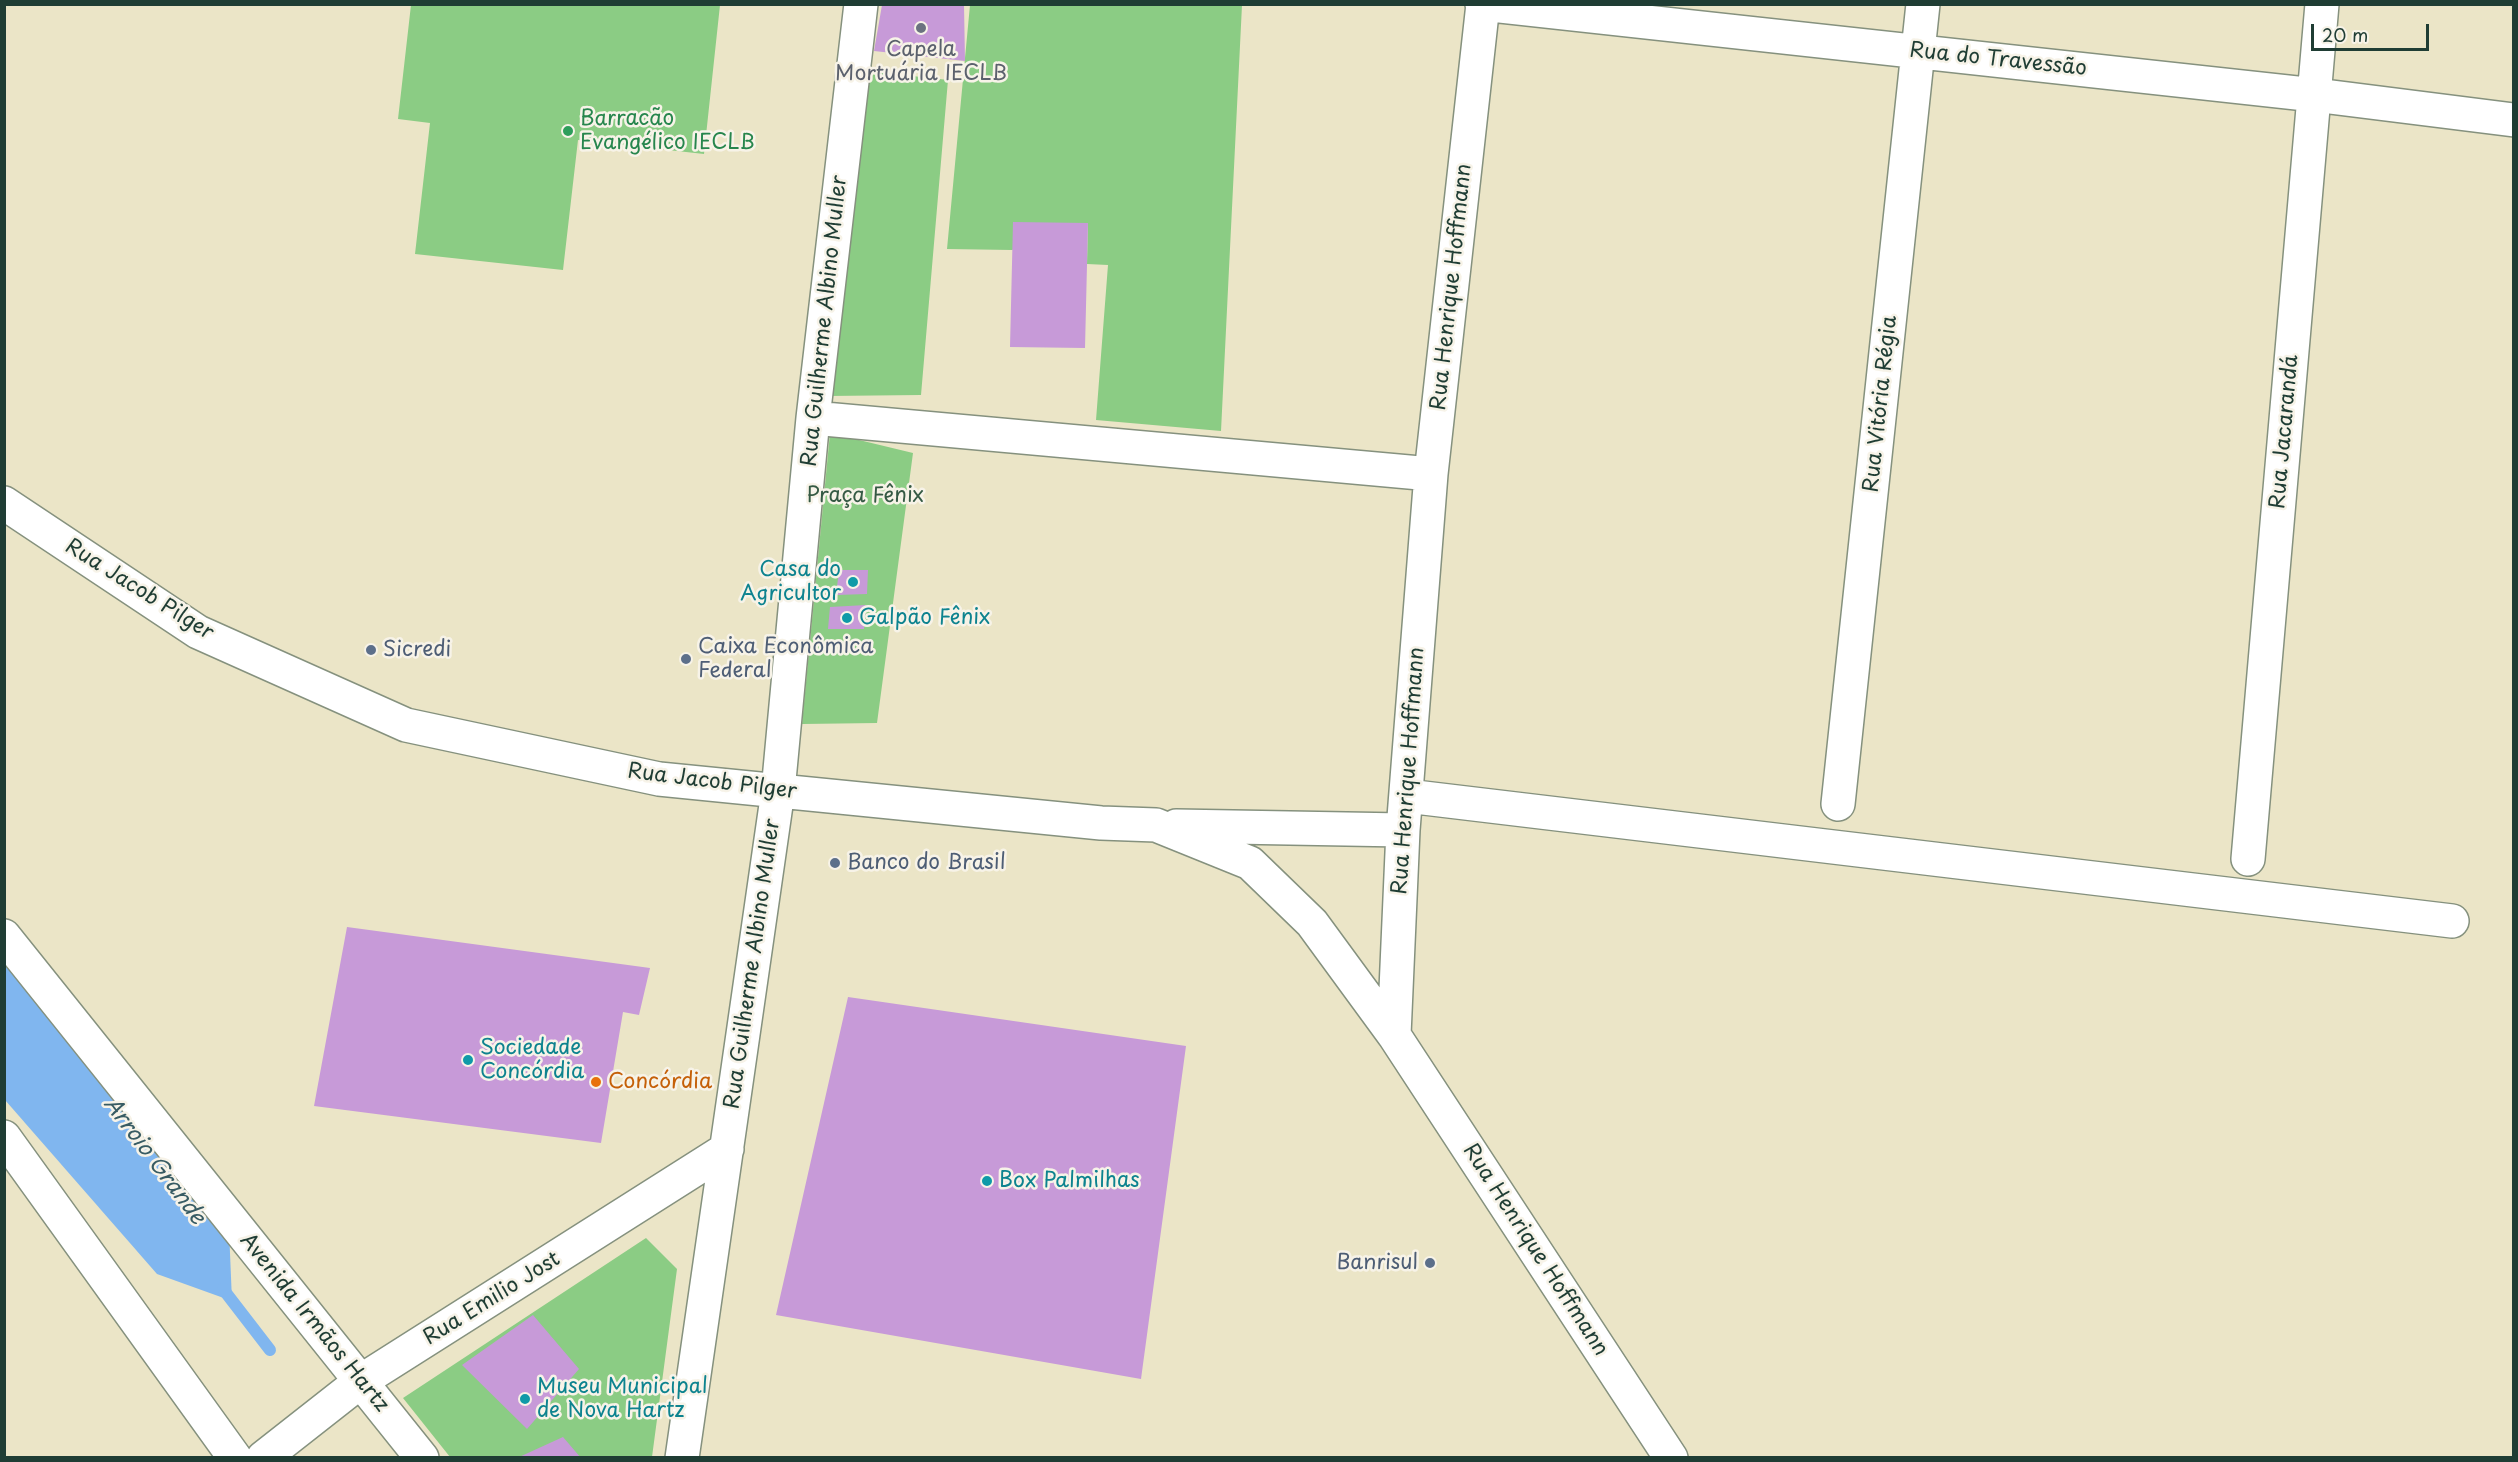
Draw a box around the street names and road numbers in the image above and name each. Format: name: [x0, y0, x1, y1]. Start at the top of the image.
street label: Rua do Travessão: [1908, 38, 2088, 82]
street label: Rua Henrique Hoffmann: [1427, 162, 1477, 412]
street label: Rua Guilherme Albino Muller: [797, 174, 853, 468]
street label: Rua Vitória Régia: [1859, 314, 1903, 494]
street label: Rua Jacarandá: [2266, 354, 2304, 510]
street label: Rua Jacob Pilger: [60, 534, 218, 646]
street label: Rua Henrique Hoffmann: [1388, 646, 1430, 896]
street label: Rua Jacob Pilger: [626, 759, 798, 805]
street label: Rua Guilherme Albino Muller: [720, 817, 786, 1111]
street label: Rua Henrique Hoffmann: [1457, 1139, 1613, 1361]
street label: Avenida Irmãos Hartz: [234, 1229, 394, 1417]
street label: Rua Emilio Jost: [419, 1247, 565, 1351]

